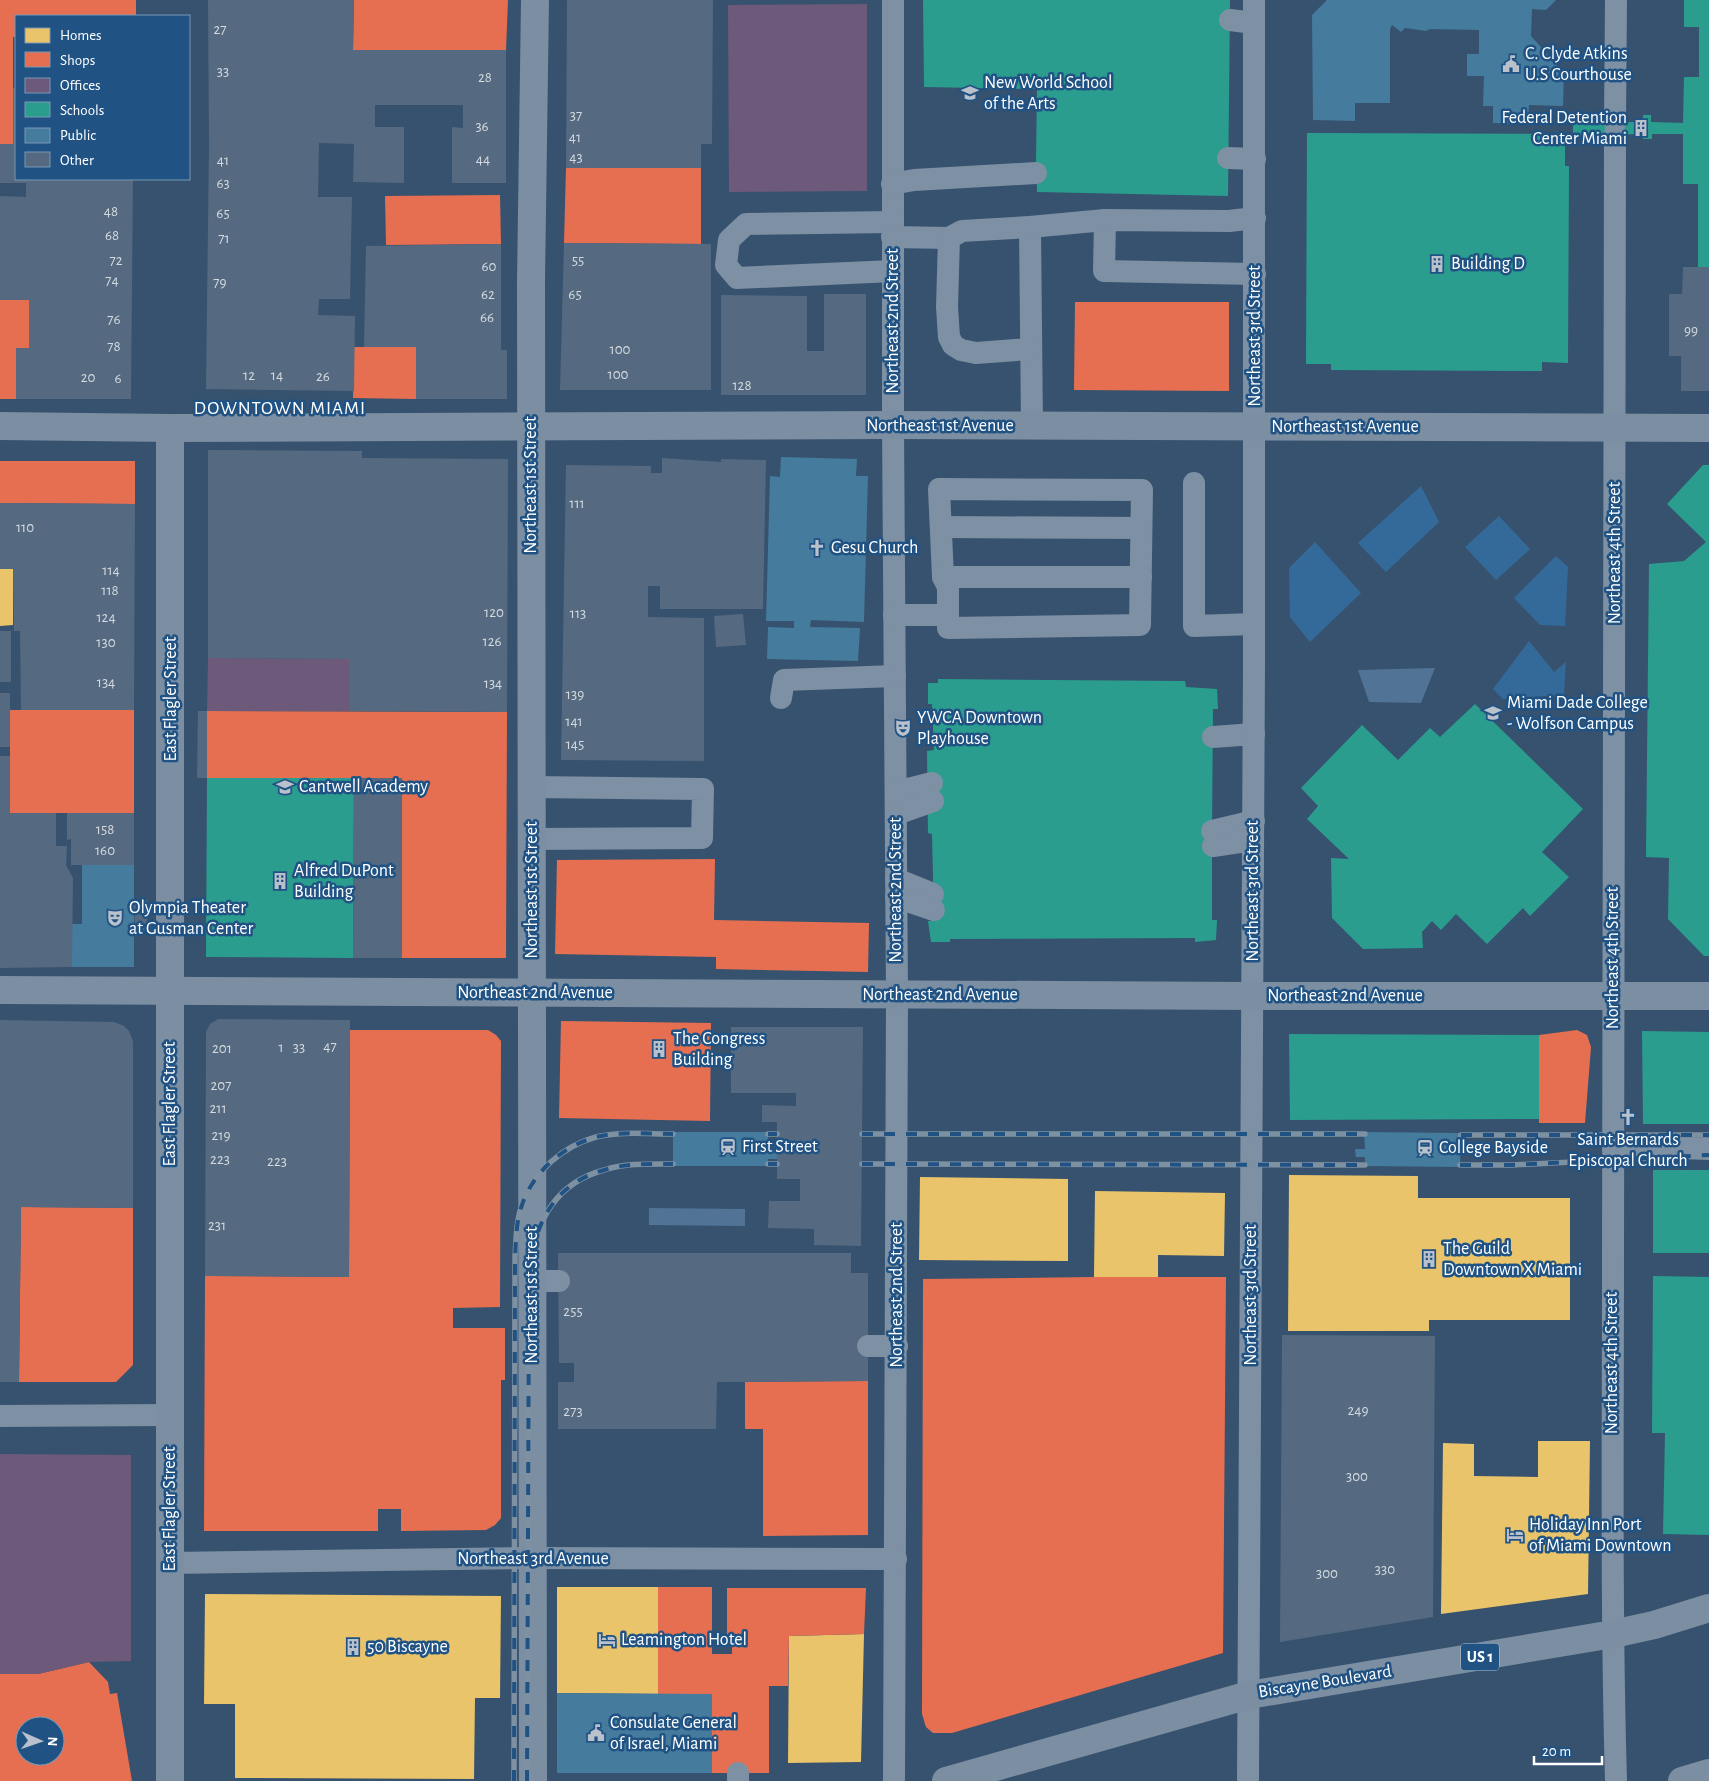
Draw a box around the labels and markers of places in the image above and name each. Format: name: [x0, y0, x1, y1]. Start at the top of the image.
place label: C. Clyde Atkins U.S Courthouse: [1525, 45, 1632, 84]
public building icon: C. Clyde Atkins U.S Courthouse: [1501, 54, 1521, 74]
place label: New World School of the Arts: [984, 74, 1112, 113]
school or university icon: New World School of the Arts: [960, 83, 980, 103]
place label: Federal Detention Center Miami: [1502, 109, 1627, 148]
building icon: Federal Detention Center Miami: [1631, 118, 1651, 138]
building icon: Building D: [1427, 254, 1447, 274]
place label: Building D: [1451, 255, 1525, 273]
church icon: Gesu Church: [807, 538, 827, 558]
place label: Gesu Church: [831, 539, 918, 557]
place label: Miami Dade College - Wolfson Campus: [1507, 694, 1648, 733]
school or university icon: Miami Dade College - Wolfson Campus: [1483, 703, 1503, 723]
place label: YWCA Downtown Playhouse: [917, 709, 1042, 748]
theatre icon: YWCA Downtown Playhouse: [893, 718, 913, 738]
school or university icon: Cantwell Academy: [275, 777, 295, 797]
place label: Cantwell Academy: [299, 778, 428, 796]
place label: Alfred DuPont Building: [294, 862, 394, 901]
building icon: Alfred DuPont Building: [270, 871, 290, 891]
place label: Olympia Theater at Gusman Center: [129, 899, 253, 938]
theatre icon: Olympia Theater at Gusman Center: [105, 908, 125, 928]
place label: The Congress Building: [673, 1030, 765, 1069]
building icon: The Congress Building: [649, 1039, 669, 1059]
church icon: Saint Bernards Episcopal Church: [1618, 1107, 1638, 1127]
place label: Saint Bernards Episcopal Church: [1568, 1131, 1688, 1170]
station icon: First Street: [718, 1137, 738, 1157]
place label: First Street: [742, 1138, 818, 1156]
station icon: College Bayside: [1415, 1138, 1435, 1158]
place label: College Bayside: [1439, 1139, 1548, 1157]
place label: The Guild Downtown X Miami: [1443, 1240, 1582, 1279]
building icon: The Guild Downtown X Miami: [1419, 1249, 1439, 1269]
place label: Holiday Inn Port of Miami Downtown: [1529, 1516, 1671, 1555]
hotel icon: Holiday Inn Port of Miami Downtown: [1505, 1525, 1525, 1545]
hotel icon: Leamington Hotel: [597, 1630, 617, 1650]
place label: Leamington Hotel: [621, 1631, 747, 1649]
building icon: 50 Biscayne: [343, 1637, 363, 1657]
place label: 50 Biscayne: [367, 1638, 448, 1656]
place label: Consulate General of Israel, Miami: [610, 1714, 737, 1753]
public building icon: Consulate General of Israel, Miami: [586, 1723, 606, 1743]

